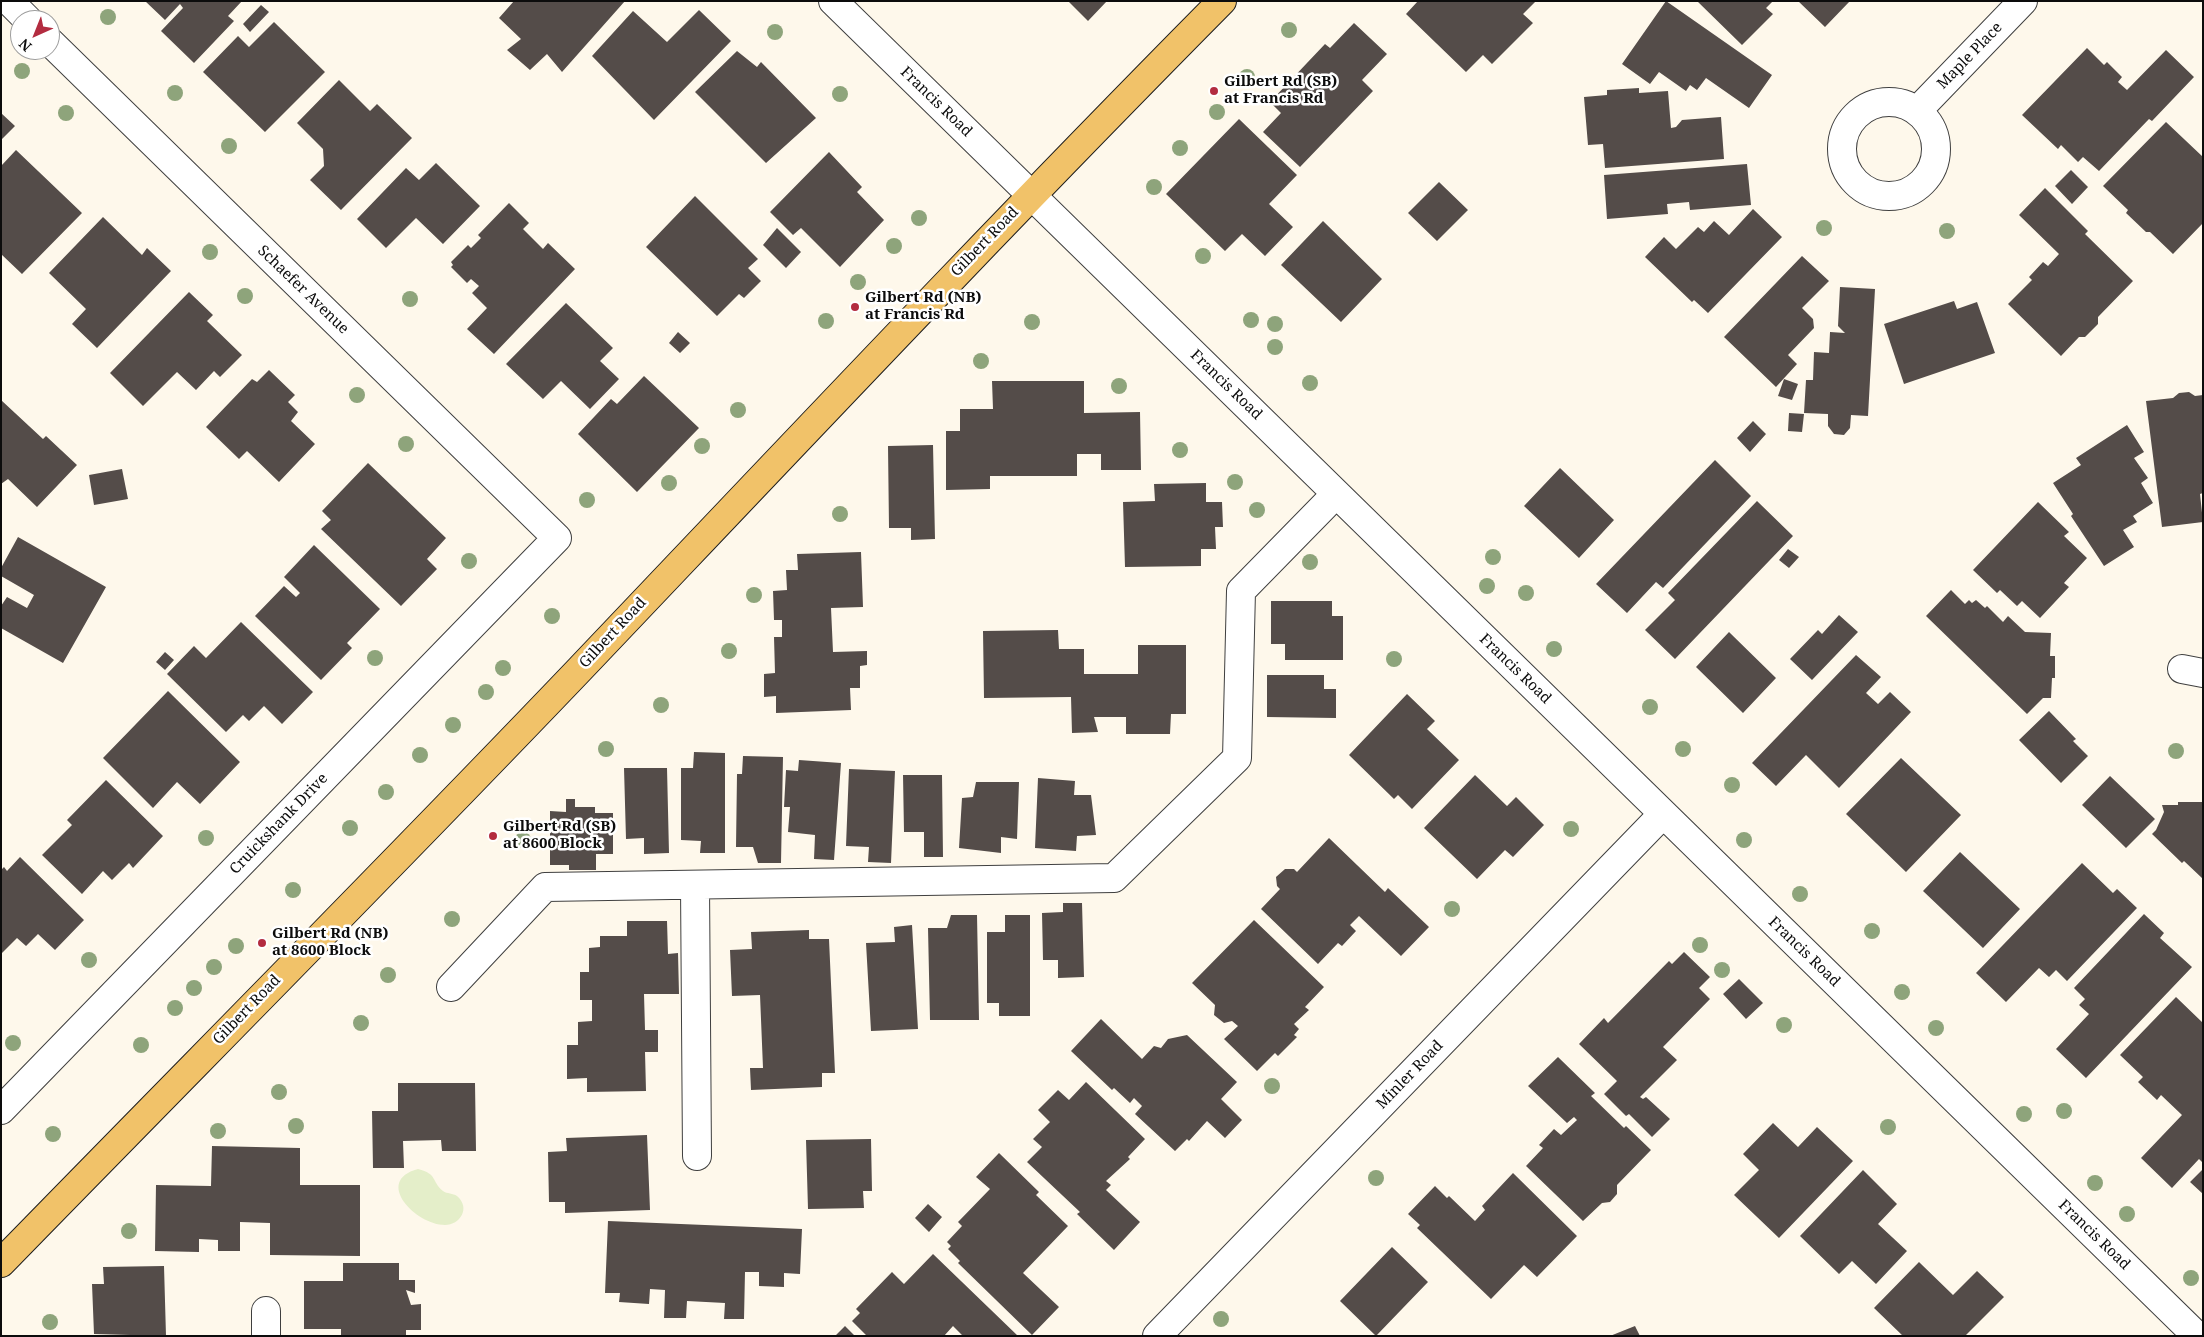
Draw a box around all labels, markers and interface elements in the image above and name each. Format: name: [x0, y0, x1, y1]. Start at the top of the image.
north arrow: [10, 10, 60, 60]
street label: Maple Place: [1934, 19, 2006, 93]
text: N: [14, 35, 36, 56]
street label: Francis Road: [896, 63, 976, 141]
place label: Gilbert Rd (SB) at Francis Rd: [1224, 73, 1337, 108]
marker: Gilbert Rd (SB) at Francis Rd: [1208, 85, 1220, 97]
street label: Gilbert Road: [947, 203, 1023, 281]
street label: Schaefer Avenue: [254, 242, 352, 338]
place label: Gilbert Rd (NB) at Francis Rd: [865, 289, 981, 324]
marker: Gilbert Rd (NB) at Francis Rd: [849, 301, 861, 313]
street label: Francis Road: [1186, 346, 1266, 424]
street label: Gilbert Road: [576, 594, 650, 672]
street label: Francis Road: [1475, 630, 1555, 708]
street label: Cruickshank Drive: [226, 770, 332, 878]
place label: Gilbert Rd (SB) at 8600 Block: [503, 818, 616, 853]
marker: Gilbert Rd (SB) at 8600 Block: [487, 830, 499, 842]
street label: Francis Road: [1764, 913, 1844, 991]
place label: Gilbert Rd (NB) at 8600 Block: [272, 925, 388, 960]
marker: Gilbert Rd (NB) at 8600 Block: [256, 937, 268, 949]
street label: Gilbert Road: [209, 971, 285, 1049]
street label: Minler Road: [1373, 1037, 1447, 1113]
street label: Francis Road: [2054, 1196, 2134, 1274]

